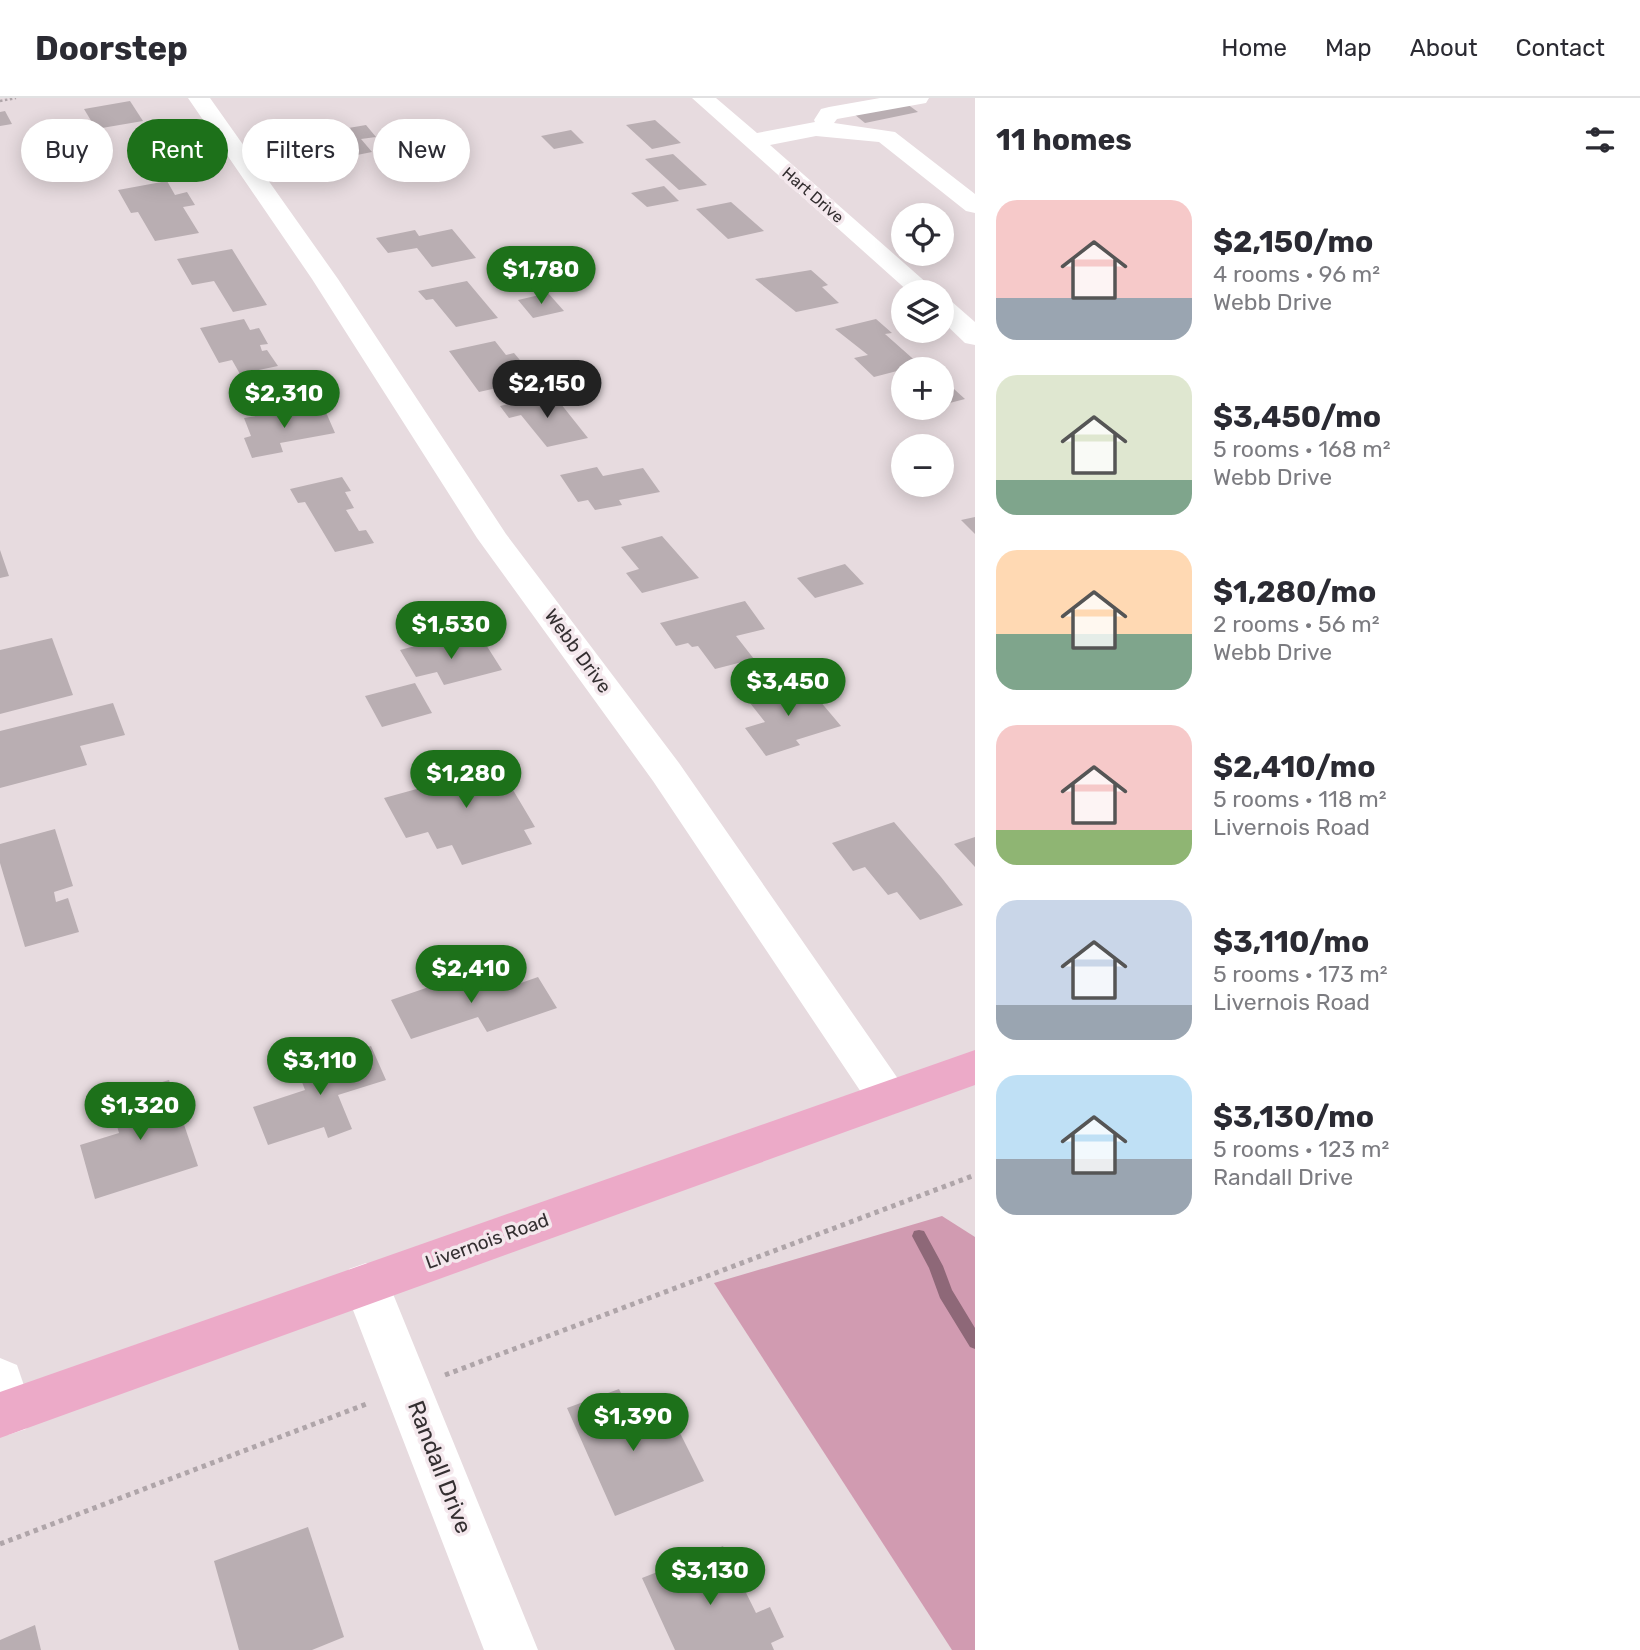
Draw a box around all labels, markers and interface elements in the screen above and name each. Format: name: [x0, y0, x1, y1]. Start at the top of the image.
text: Doorstep: [35, 29, 188, 68]
text: Home: [1221, 34, 1287, 62]
text: Map: [1325, 34, 1372, 62]
text: About: [1410, 34, 1478, 62]
text: Contact: [1516, 34, 1605, 62]
chip: Buy: [21, 119, 113, 182]
chip: Rent: [127, 119, 228, 182]
chip: Filters: [242, 119, 359, 182]
chip: New: [373, 119, 470, 182]
icon: filters: [1581, 121, 1619, 159]
text: 11 homes: [996, 122, 1132, 158]
street label: Hart Drive: [778, 163, 848, 227]
map controls: [891, 203, 954, 497]
button: locate: [891, 203, 954, 266]
text: $2,150/mo: [1213, 224, 1373, 260]
icon: home: [1052, 228, 1136, 312]
pin: $1,780: [484, 246, 598, 306]
text: $1,780: [503, 255, 579, 283]
text: 4 rooms · 96 m²: [1213, 260, 1380, 288]
button: layers: [891, 280, 954, 343]
text: Webb Drive: [1213, 288, 1332, 316]
button: +: [891, 357, 954, 420]
pin: $2,150: [490, 360, 604, 420]
text: $2,150: [508, 369, 586, 397]
pin: $2,310: [227, 370, 341, 430]
text: $2,310: [245, 379, 323, 407]
text: $3,450/mo: [1213, 399, 1381, 435]
icon: home: [1052, 403, 1136, 487]
button: −: [891, 434, 954, 497]
text: 5 rooms · 168 m²: [1213, 435, 1391, 463]
text: Webb Drive: [1213, 463, 1332, 491]
text: $1,280/mo: [1213, 574, 1376, 610]
icon: home: [1052, 578, 1136, 662]
pin: $1,530: [394, 602, 508, 661]
street label: Webb Drive: [540, 604, 616, 698]
text: $1,530: [412, 610, 490, 638]
text: 2 rooms · 56 m²: [1213, 610, 1380, 638]
text: Webb Drive: [1213, 638, 1332, 666]
pin: $3,450: [731, 658, 845, 718]
text: $3,450: [747, 667, 829, 695]
text: $2,410/mo: [1213, 749, 1376, 785]
pin: $1,280: [409, 750, 523, 810]
icon: home: [1052, 753, 1136, 837]
text: $1,280: [426, 759, 506, 787]
text: 5 rooms · 118 m²: [1213, 785, 1387, 813]
text: Livernois Road: [1213, 813, 1370, 841]
text: $3,110/mo: [1213, 924, 1369, 960]
icon: home: [1052, 928, 1136, 1012]
pin: $2,410: [414, 946, 528, 1005]
text: $2,410: [432, 954, 510, 982]
text: 5 rooms · 173 m²: [1213, 960, 1388, 988]
text: Livernois Road: [1213, 988, 1370, 1016]
pin: $3,110: [263, 1038, 377, 1097]
text: $3,110: [283, 1046, 357, 1074]
pin: $1,320: [83, 1082, 197, 1142]
text: $1,320: [101, 1091, 179, 1119]
text: $3,130/mo: [1213, 1099, 1374, 1135]
icon: home: [1052, 1103, 1136, 1187]
text: 5 rooms · 123 m²: [1213, 1135, 1389, 1163]
text: Randall Drive: [1213, 1163, 1353, 1191]
street label: Livernois Road: [422, 1208, 552, 1274]
pin: $1,390: [576, 1394, 690, 1453]
street label: Randall Drive: [402, 1397, 478, 1537]
text: $1,390: [594, 1402, 672, 1430]
pin: $3,130: [653, 1548, 767, 1607]
text: $3,130: [671, 1556, 749, 1584]

